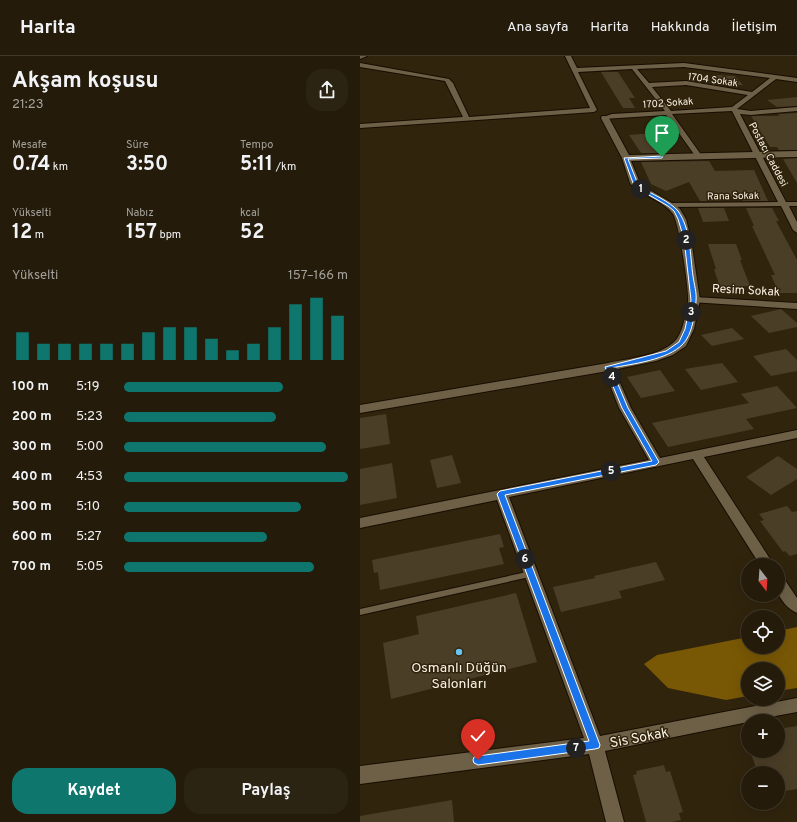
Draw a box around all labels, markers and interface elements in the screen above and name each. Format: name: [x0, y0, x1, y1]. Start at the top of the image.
text: Harita: [20, 16, 76, 40]
text: Ana sayfa: [507, 19, 568, 36]
text: Harita: [590, 19, 629, 36]
text: Hakkında: [651, 19, 709, 36]
text: İletişim: [731, 19, 777, 36]
text: Akşam koşusu: [12, 68, 159, 95]
button: share: [306, 69, 348, 111]
street label: 1704 Sokak: [687, 71, 739, 90]
street label: 1702 Sokak: [642, 95, 694, 112]
text: 21:23: [12, 97, 44, 113]
pin: [645, 116, 679, 157]
street label: Postacı Caddesi: [745, 120, 790, 189]
icon: arrive: [651, 122, 673, 144]
text: Mesafe: [12, 138, 47, 152]
text: Süre: [126, 138, 149, 152]
text: Tempo: [240, 138, 273, 152]
text: 0.74: [12, 152, 50, 178]
text: 3:50: [126, 152, 168, 178]
text: 5:11: [240, 152, 273, 178]
text: km: [50, 160, 68, 174]
text: /km: [273, 160, 296, 174]
pin: 1: [631, 179, 651, 199]
text: 1: [639, 182, 643, 196]
street label: Rana Sokak: [707, 190, 759, 203]
text: Yükselti: [12, 206, 51, 220]
text: Nabız: [126, 206, 154, 220]
text: kcal: [240, 206, 260, 220]
text: 12: [12, 220, 32, 246]
text: 157: [126, 220, 157, 246]
text: 52: [240, 220, 264, 246]
text: m: [32, 228, 44, 242]
text: bpm: [157, 228, 181, 242]
pin: 2: [676, 230, 696, 250]
text: 2: [683, 233, 689, 247]
text: Yükselti: [12, 268, 58, 284]
text: 157–166 m: [288, 268, 348, 284]
street label: Resim Sokak: [712, 281, 780, 301]
pin: 3: [681, 302, 701, 322]
text: 3: [688, 305, 694, 319]
pin: 4: [602, 367, 622, 387]
text: 4: [608, 370, 616, 384]
text: 100 m: [12, 379, 49, 395]
text: 5:19: [76, 379, 100, 395]
text: 200 m: [12, 409, 52, 425]
text: 5:23: [76, 409, 103, 425]
text: 300 m: [12, 439, 51, 455]
text: 5:00: [76, 439, 104, 455]
pin: 5: [601, 461, 621, 481]
text: 5: [608, 464, 614, 478]
text: 400 m: [12, 469, 52, 485]
text: 4:53: [76, 469, 103, 485]
text: 500 m: [12, 499, 52, 515]
text: 5:10: [76, 499, 100, 515]
text: 600 m: [12, 529, 52, 545]
text: 5:27: [76, 529, 102, 545]
pin: 6: [515, 549, 535, 569]
text: 6: [522, 552, 528, 566]
north arrow: [741, 558, 785, 602]
map controls: [741, 558, 785, 810]
text: 700 m: [12, 559, 51, 575]
text: 5:05: [76, 559, 103, 575]
button: locate: [741, 610, 785, 654]
marker: Osmanlı Düğün Salonları: [454, 647, 464, 657]
place label: Osmanlı Düğün Salonları: [411, 660, 507, 693]
button: layers: [741, 662, 785, 706]
button: +: [741, 714, 785, 758]
pin: [461, 719, 495, 760]
street label: Sis Sokak: [608, 724, 670, 753]
icon: check: [467, 725, 489, 747]
pin: 7: [566, 738, 586, 758]
text: 7: [573, 741, 579, 755]
button: −: [741, 766, 785, 810]
button: Kaydet: [12, 768, 176, 814]
button: Paylaş: [184, 768, 348, 814]

